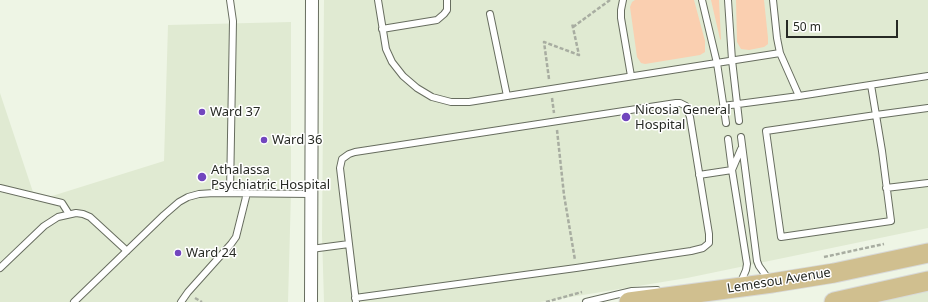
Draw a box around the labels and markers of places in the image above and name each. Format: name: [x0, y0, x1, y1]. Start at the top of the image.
place label: Nicosia General Hospital: [635, 102, 731, 133]
place label: Ward 37: [210, 104, 260, 120]
marker: Ward 37: [197, 107, 207, 117]
marker: Nicosia General Hospital: [620, 111, 632, 123]
place label: Ward 36: [272, 132, 322, 148]
marker: Ward 36: [259, 135, 269, 145]
place label: Athalassa Psychiatric Hospital: [211, 162, 330, 193]
marker: Athalassa Psychiatric Hospital: [196, 171, 208, 183]
place label: Ward 24: [186, 245, 236, 261]
marker: Ward 24: [173, 248, 183, 258]

